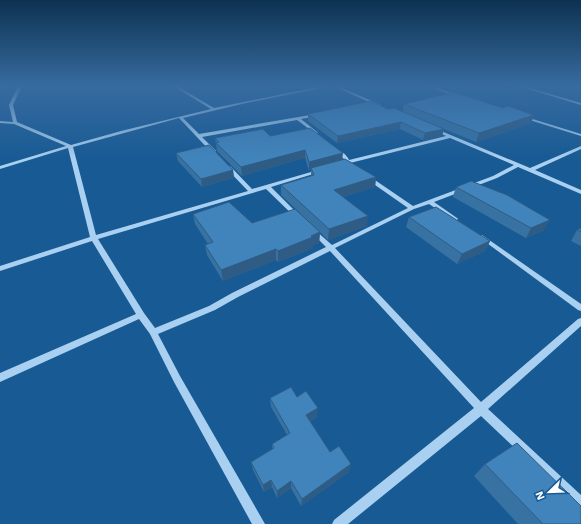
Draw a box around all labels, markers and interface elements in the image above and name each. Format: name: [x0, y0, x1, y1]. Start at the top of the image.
north arrow: [529, 472, 569, 512]
text: N: [533, 489, 548, 502]

